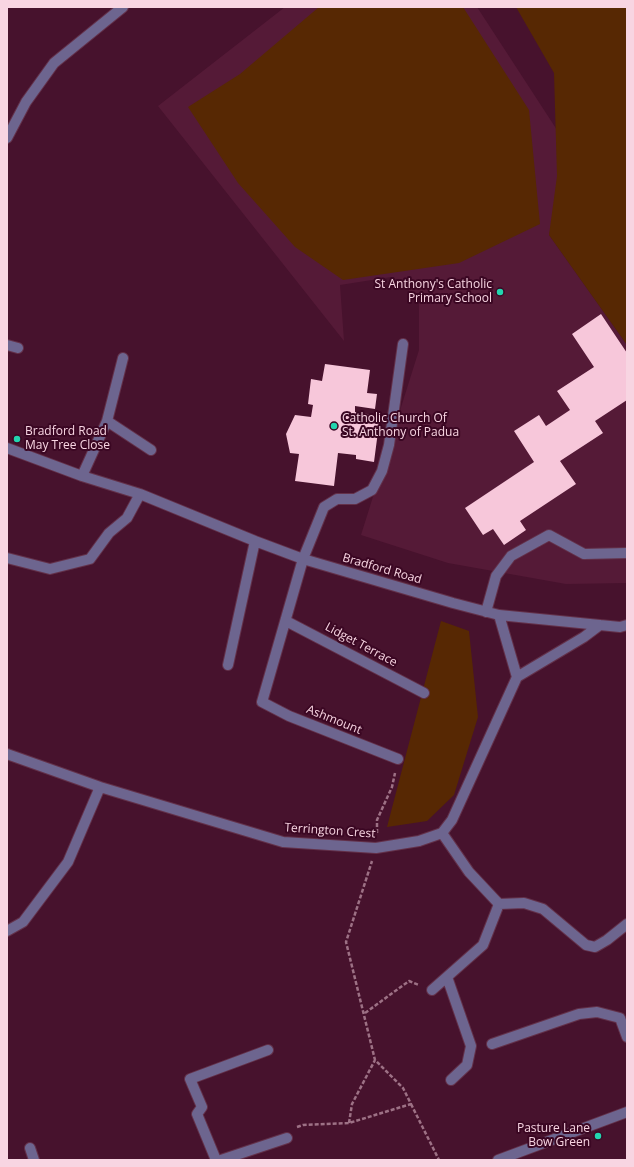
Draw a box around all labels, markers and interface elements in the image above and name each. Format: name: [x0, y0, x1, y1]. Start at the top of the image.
place label: St Anthony's Catholic Primary School: [374, 278, 492, 306]
marker: St Anthony's Catholic Primary School: [495, 287, 505, 297]
place label: Catholic Church Of St. Anthony of Padua: [342, 412, 459, 440]
marker: Catholic Church Of St. Anthony of Padua: [329, 421, 339, 431]
place label: Bradford Road May Tree Close: [25, 425, 110, 453]
marker: Bradford Road May Tree Close: [12, 434, 22, 444]
street label: Bradford Road: [341, 551, 423, 587]
street label: Lidget Terrace: [322, 620, 400, 670]
street label: Ashmount: [304, 702, 364, 738]
street label: Terrington Crest: [284, 821, 376, 841]
place label: Pasture Lane Bow Green: [517, 1122, 590, 1150]
marker: Pasture Lane Bow Green: [593, 1131, 603, 1141]

